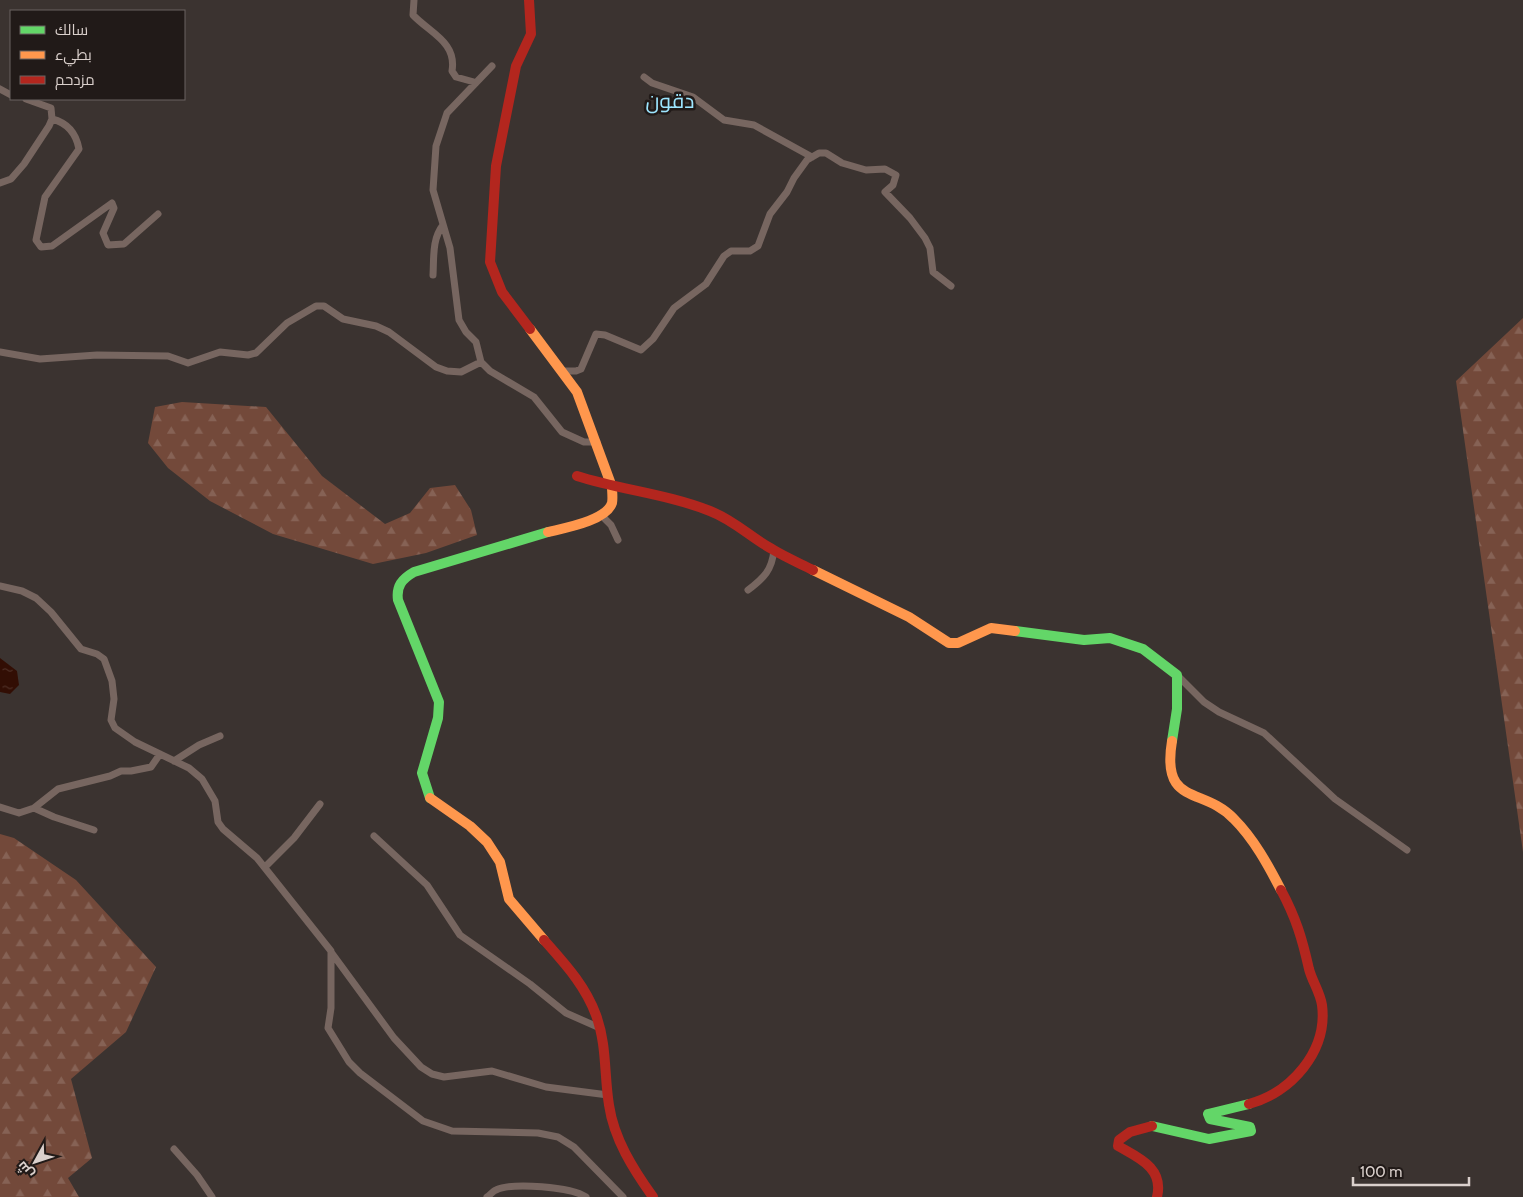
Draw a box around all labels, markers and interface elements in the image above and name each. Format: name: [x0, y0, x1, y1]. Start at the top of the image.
legend: [10, 10, 185, 100]
text: سالك: [55, 21, 88, 39]
text: بطيء: [55, 46, 92, 67]
text: مزدحم: [55, 71, 95, 90]
district label: دقون: [645, 88, 695, 114]
north arrow: [10, 1137, 60, 1187]
scale bar: [1353, 1154, 1469, 1186]
text: ش: [12, 1158, 38, 1183]
text: 100 m: [1360, 1163, 1402, 1181]

